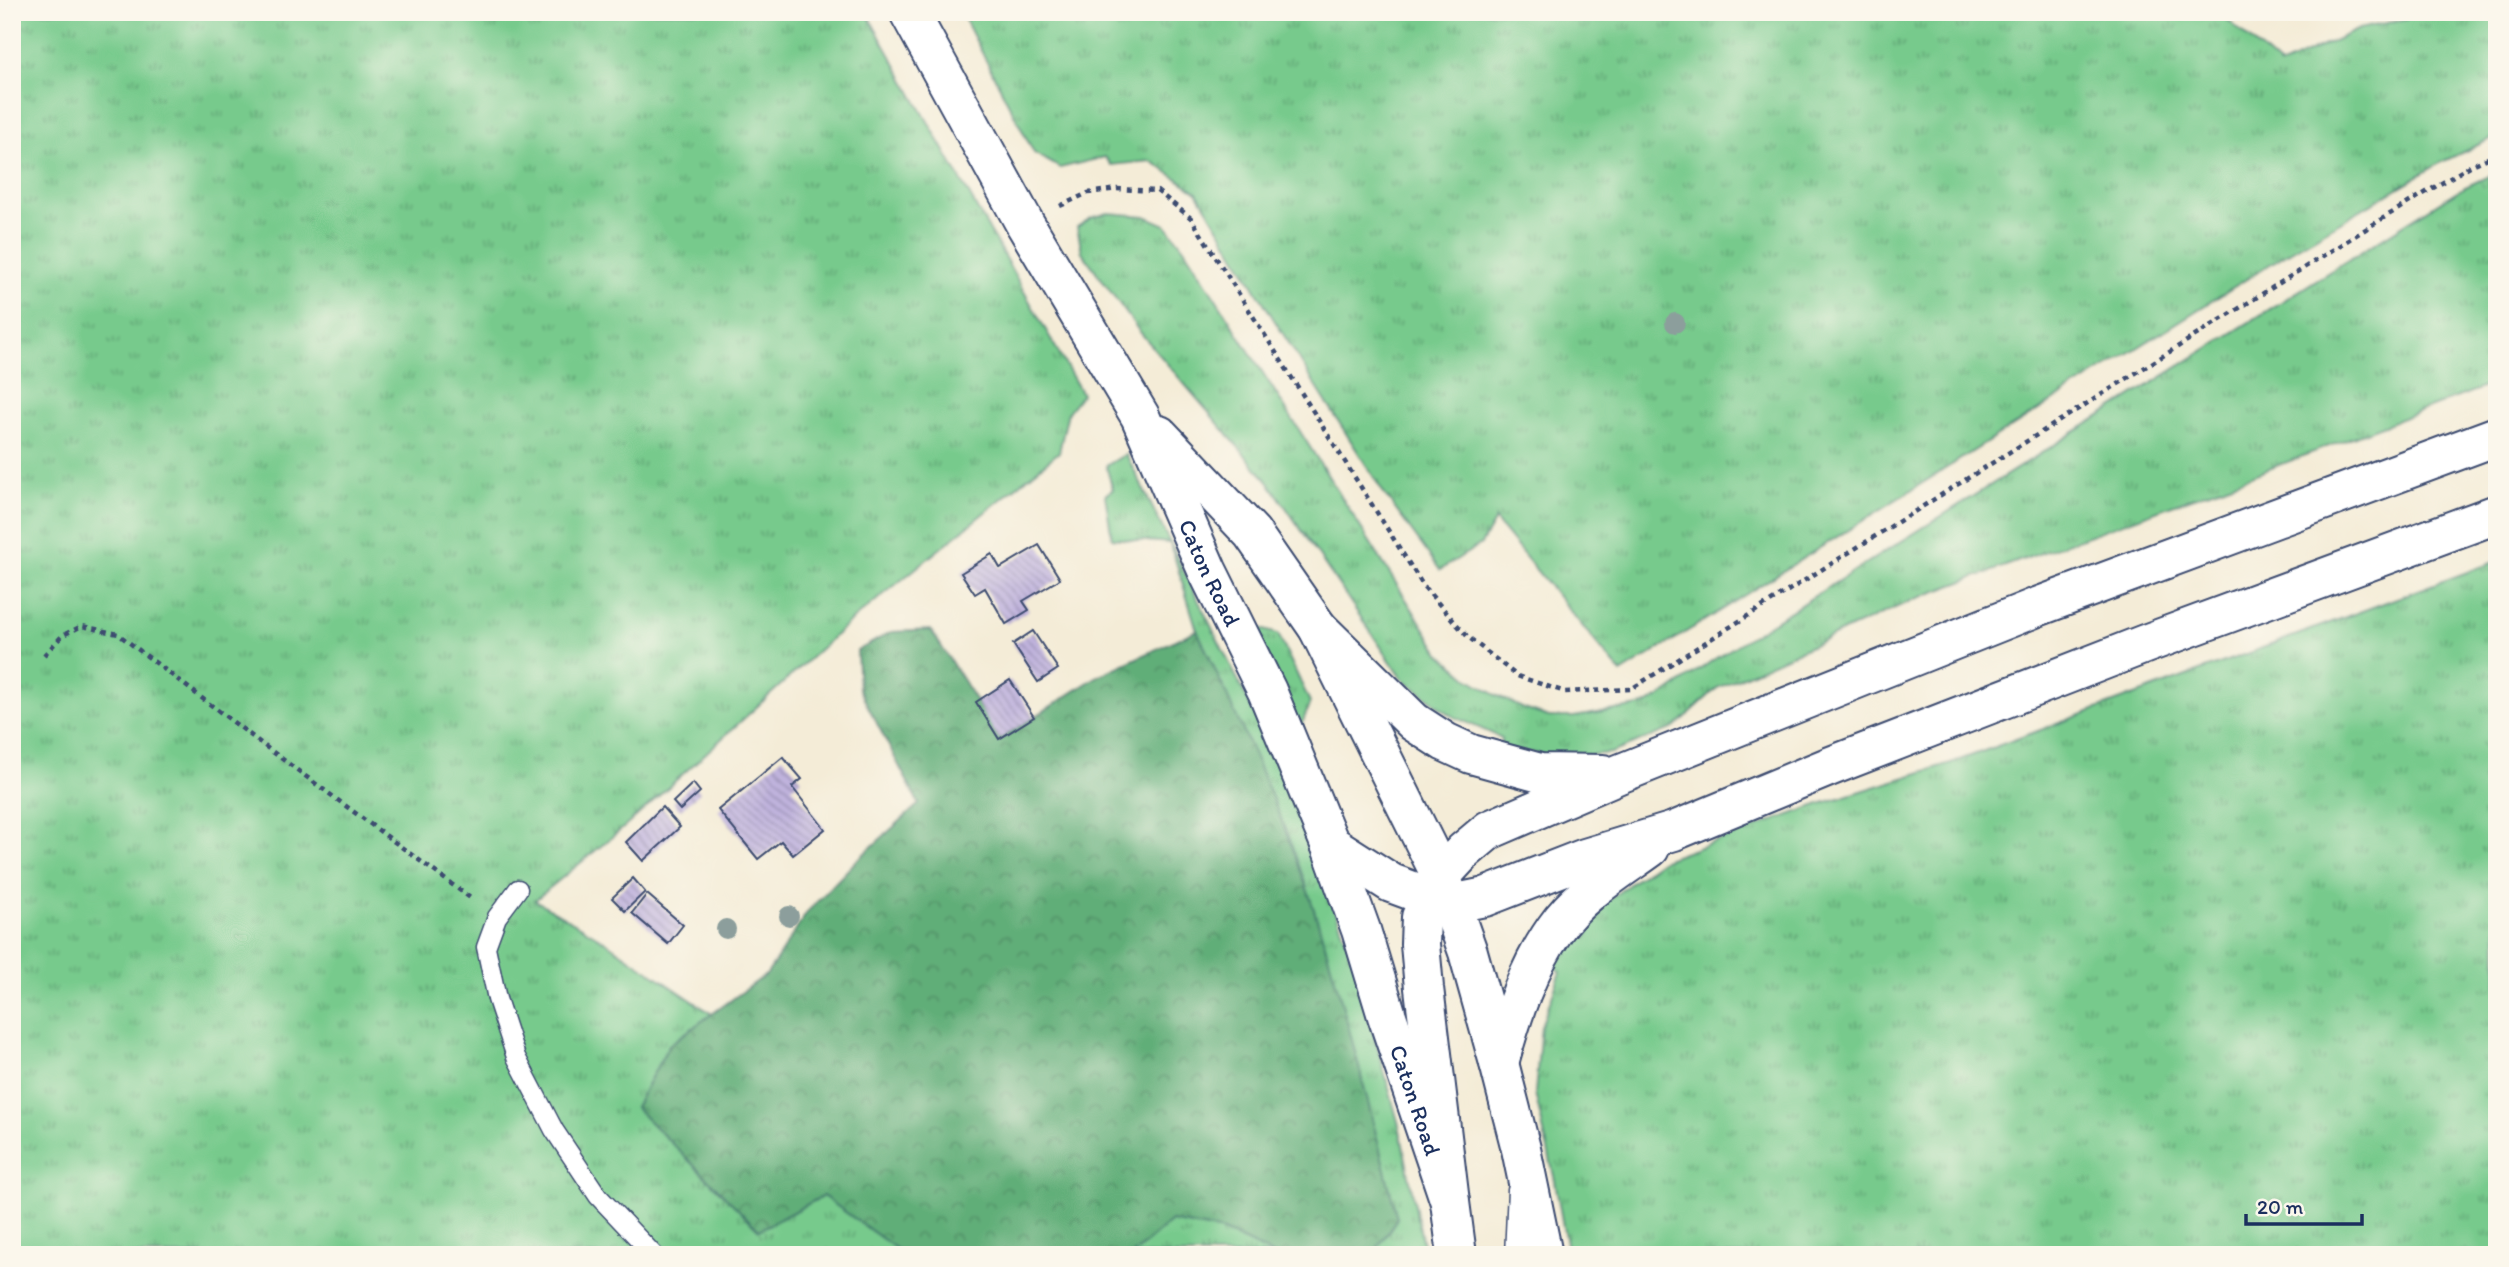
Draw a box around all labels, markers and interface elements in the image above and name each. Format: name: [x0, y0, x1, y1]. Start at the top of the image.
street label: Caton Road: [1173, 515, 1247, 631]
street label: Caton Road: [1384, 1041, 1447, 1159]
scale bar: [2246, 1183, 2362, 1227]
text: 20 m: [2257, 1194, 2304, 1219]

